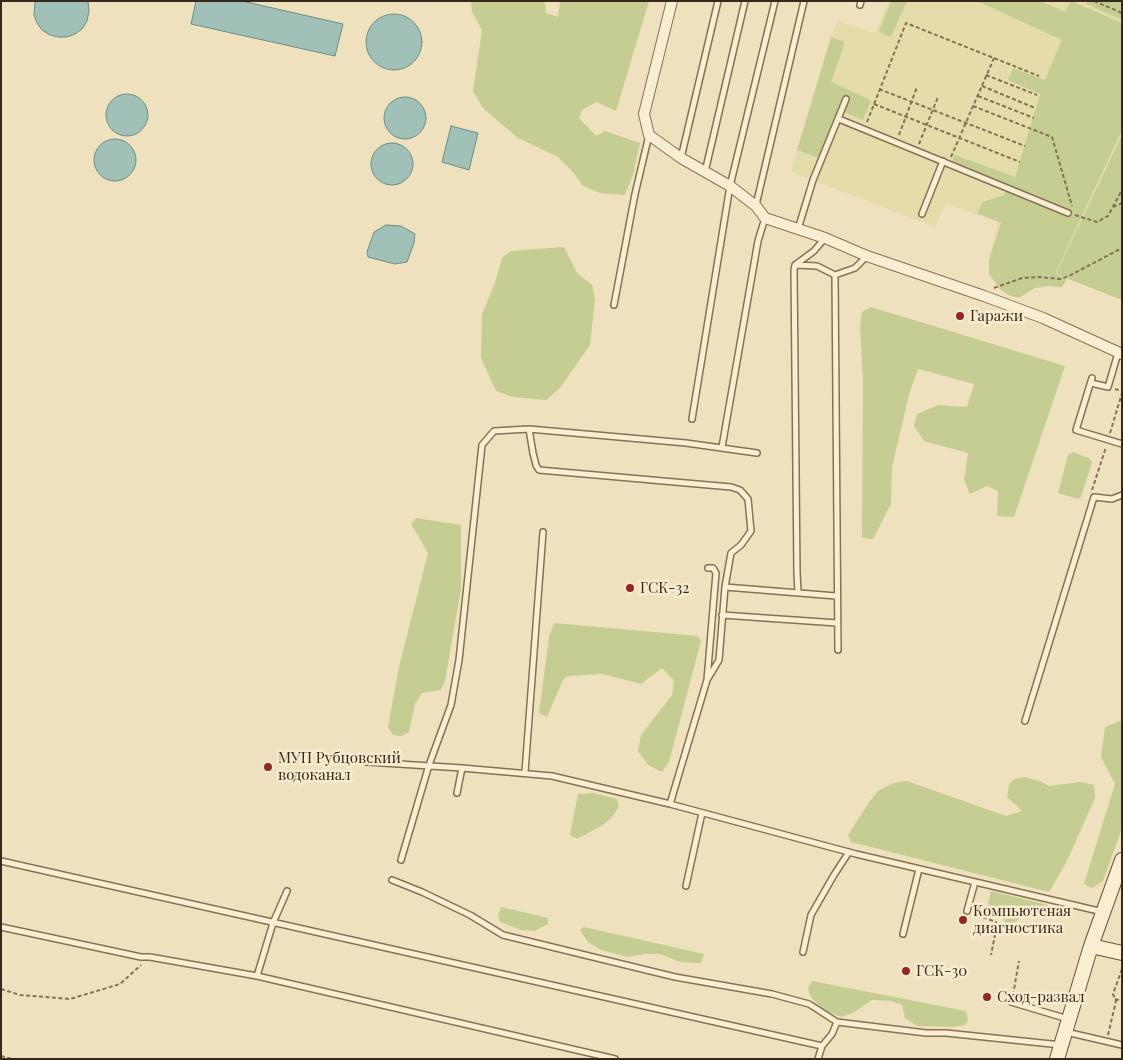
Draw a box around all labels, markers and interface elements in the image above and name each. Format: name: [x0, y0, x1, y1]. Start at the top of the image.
place label: Гаражи: [970, 307, 1023, 325]
marker: Гаражи: [954, 310, 966, 322]
place label: ГСК-32: [640, 579, 689, 597]
marker: ГСК-32: [624, 582, 636, 594]
place label: МУП Рубцовский водоканал: [278, 749, 401, 784]
marker: МУП Рубцовский водоканал: [262, 761, 274, 773]
place label: Компьютеная диагностика: [973, 902, 1071, 937]
marker: Компьютеная диагностика: [957, 914, 969, 926]
place label: ГСК-30: [916, 962, 967, 980]
marker: ГСК-30: [900, 965, 912, 977]
place label: Сход-развал: [997, 988, 1085, 1006]
marker: Сход-развал: [981, 991, 993, 1003]

